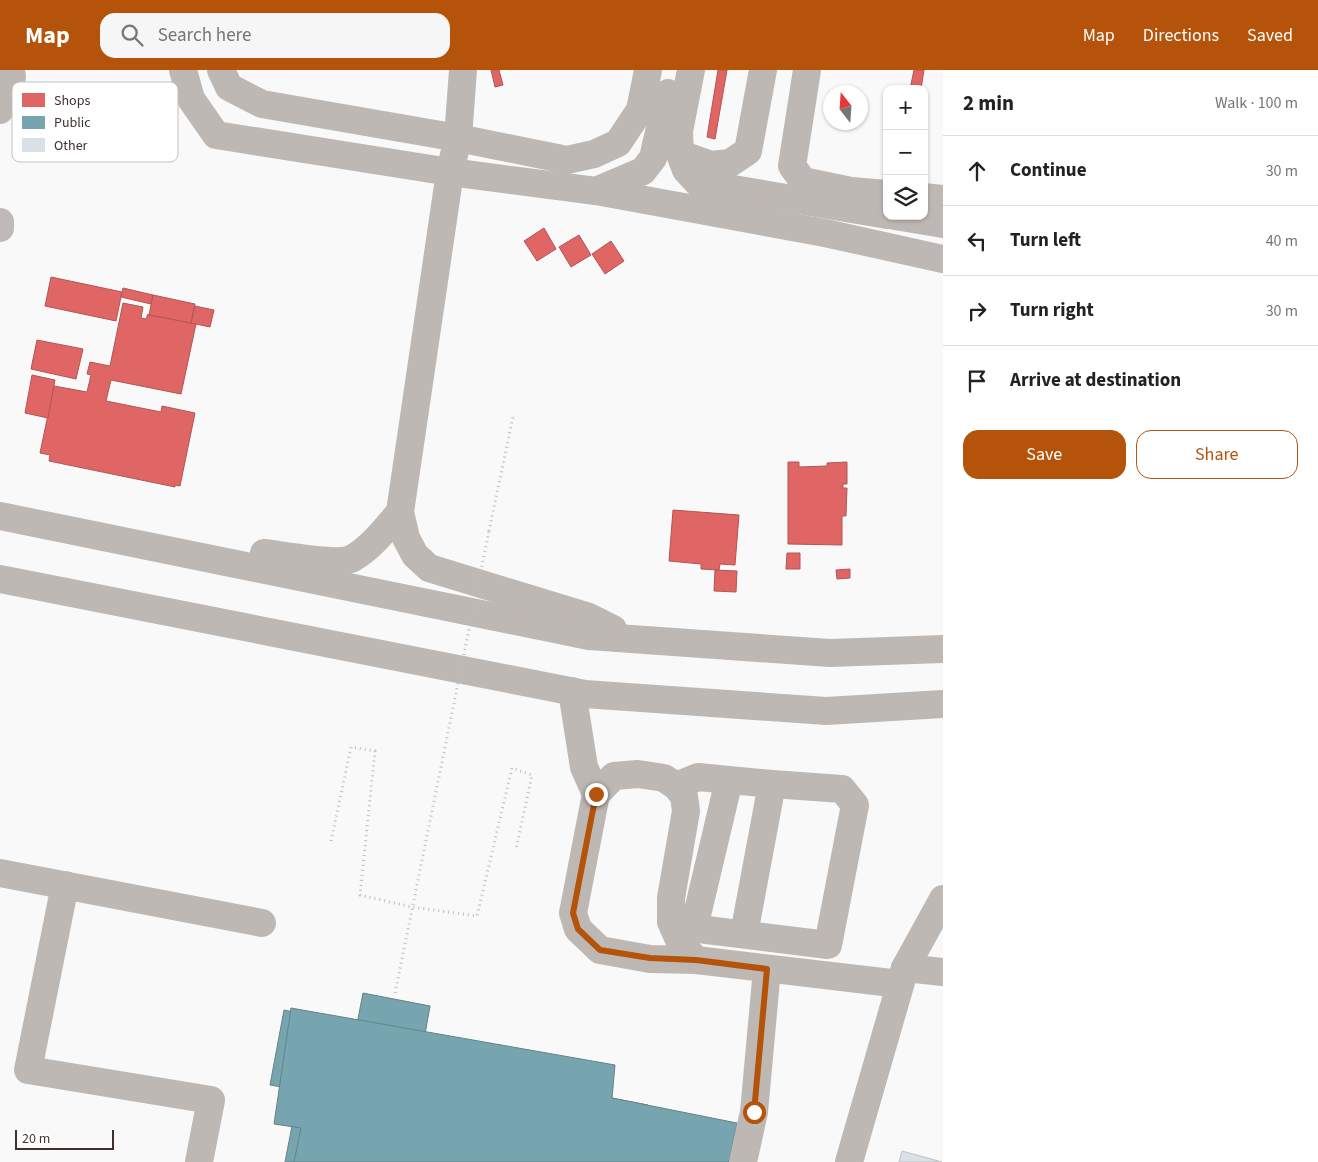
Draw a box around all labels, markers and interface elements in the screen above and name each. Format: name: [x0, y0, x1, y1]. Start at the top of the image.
search box: [100, 13, 450, 58]
text: Map: [25, 18, 70, 53]
icon: search: [118, 21, 146, 49]
text: Search here: [158, 22, 251, 49]
text: Map: [1083, 23, 1115, 48]
text: Directions: [1143, 23, 1219, 48]
text: Saved: [1247, 23, 1293, 48]
legend: [12, 82, 178, 162]
north arrow: [823, 85, 868, 130]
map controls: [883, 85, 928, 220]
button: +: [883, 85, 928, 130]
text: 2 min: [963, 88, 1014, 118]
text: Shops: [54, 91, 90, 111]
text: Walk · 100 m: [1215, 92, 1298, 114]
text: Public: [54, 113, 91, 133]
button: −: [883, 130, 928, 175]
text: Other: [54, 136, 88, 156]
icon: ahead: [963, 157, 991, 185]
text: Continue: [1010, 157, 1087, 184]
text: 30 m: [1266, 160, 1298, 182]
button: layers: [883, 175, 928, 220]
icon: left: [963, 227, 991, 255]
text: Turn left: [1010, 227, 1081, 254]
text: 40 m: [1266, 230, 1298, 252]
icon: right: [963, 297, 991, 325]
text: Turn right: [1010, 297, 1094, 324]
text: 30 m: [1266, 300, 1298, 322]
icon: arrive: [963, 367, 991, 395]
text: Arrive at destination: [1010, 367, 1181, 394]
button: Save: [963, 430, 1126, 479]
button: Share: [1136, 430, 1298, 479]
route end: [585, 783, 608, 806]
route start: [743, 1101, 766, 1124]
scale bar: [15, 1127, 114, 1150]
text: 20 m: [22, 1129, 50, 1149]

